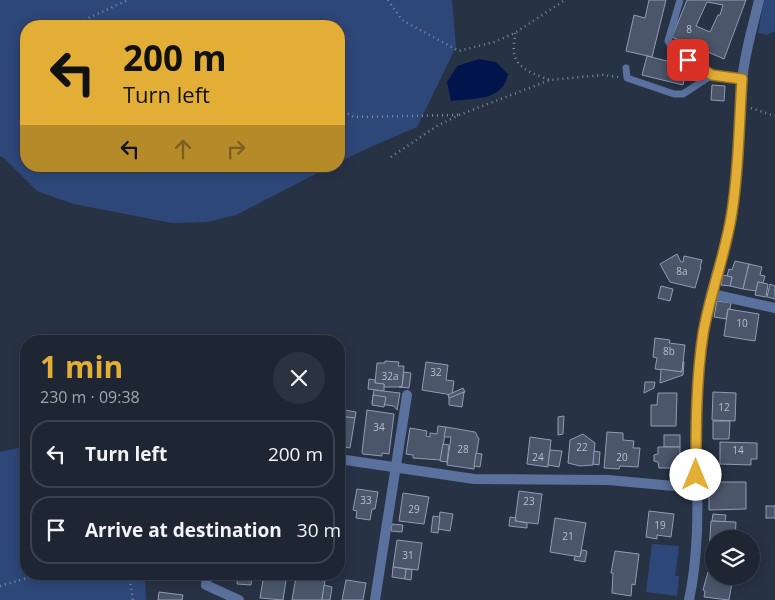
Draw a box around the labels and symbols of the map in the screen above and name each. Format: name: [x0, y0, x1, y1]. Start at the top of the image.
house number: 8: [686, 22, 692, 36]
pin: [667, 39, 709, 81]
house number: 8a: [676, 264, 688, 278]
house number: 10: [736, 316, 748, 330]
house number: 8b: [663, 344, 675, 358]
house number: 32: [430, 365, 442, 379]
house number: 32a: [382, 369, 399, 383]
house number: 12: [718, 400, 730, 414]
house number: 34: [373, 420, 385, 434]
house number: 22: [576, 440, 588, 454]
house number: 28: [457, 442, 469, 456]
house number: 14: [732, 443, 744, 457]
position arrow: [669, 448, 721, 500]
house number: 24: [532, 450, 544, 464]
house number: 20: [616, 450, 628, 464]
house number: 33: [360, 493, 372, 507]
house number: 23: [523, 494, 535, 508]
house number: 29: [408, 502, 420, 516]
house number: 19: [654, 518, 666, 532]
house number: 21: [562, 529, 574, 543]
house number: 31: [402, 548, 414, 562]

